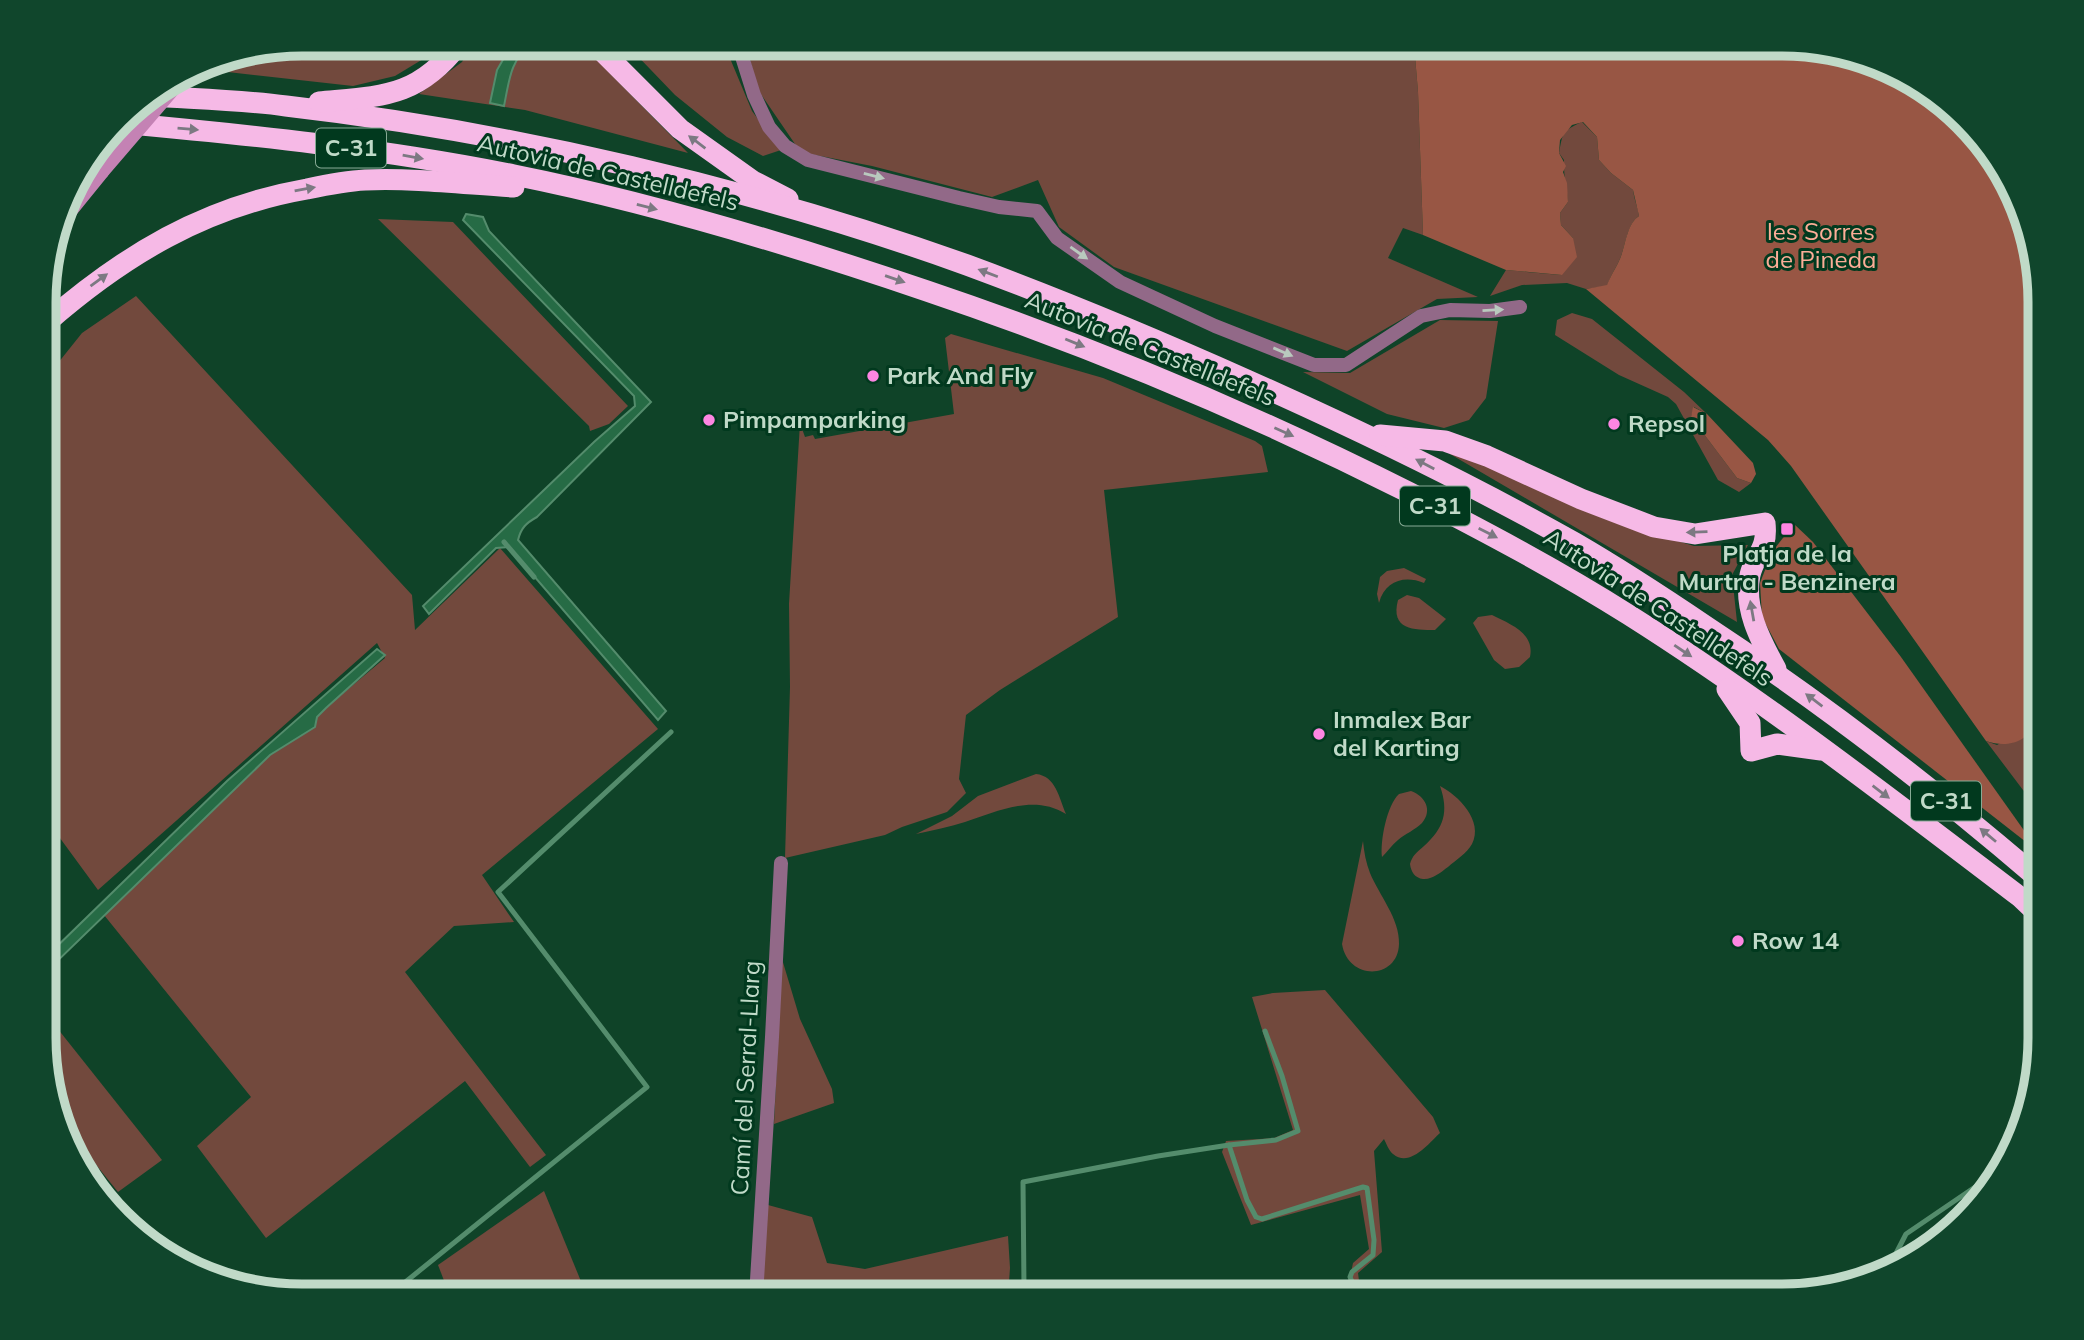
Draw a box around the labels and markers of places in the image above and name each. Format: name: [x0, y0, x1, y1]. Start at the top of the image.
place label: Park And Fly: [887, 360, 1034, 390]
marker: Park And Fly: [865, 368, 881, 384]
place label: Pimpamparking: [723, 404, 906, 434]
place label: Repsol: [1628, 408, 1705, 438]
marker: Pimpamparking: [701, 412, 717, 428]
marker: Repsol: [1606, 416, 1622, 432]
marker: Platja de la Murtra - Benzinera: [1779, 521, 1795, 537]
place label: Platja de la Murtra - Benzinera: [1678, 538, 1896, 596]
place label: Inmalex Bar del Karting: [1333, 704, 1471, 762]
marker: Inmalex Bar del Karting: [1311, 726, 1327, 742]
place label: Row 14: [1752, 925, 1839, 955]
marker: Row 14: [1730, 933, 1746, 949]

